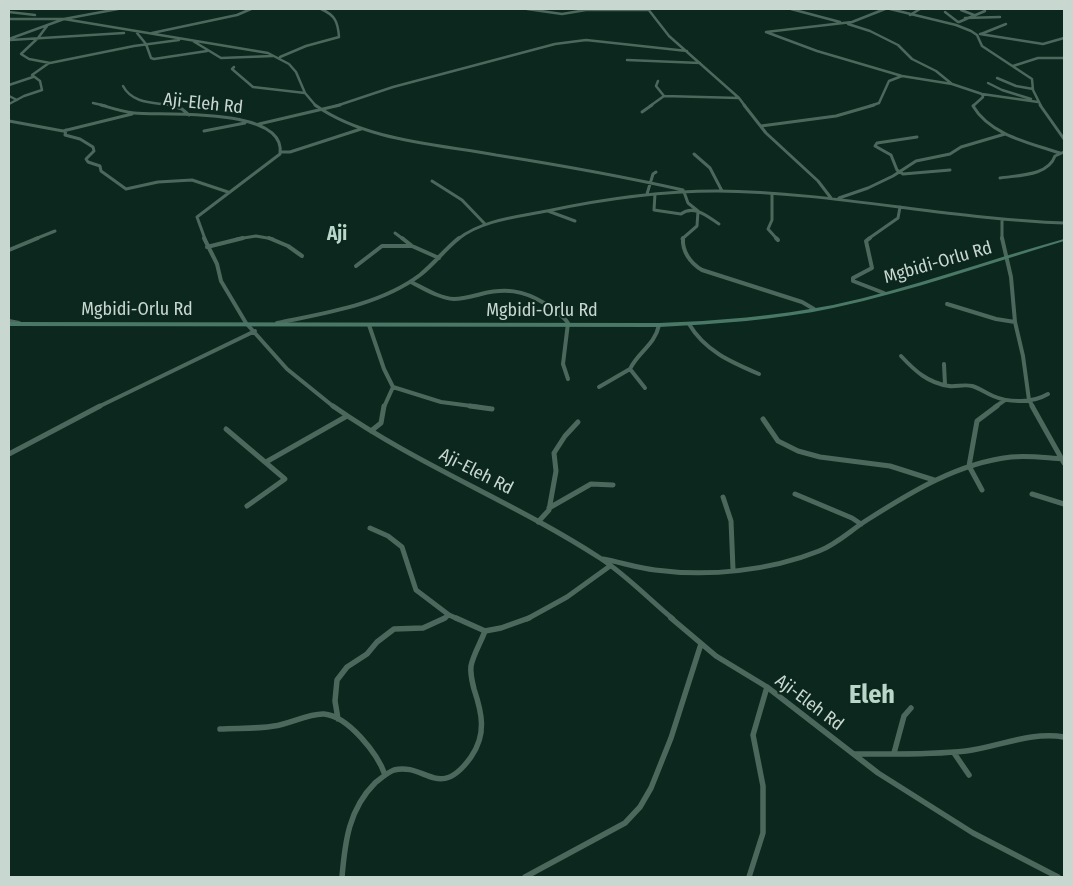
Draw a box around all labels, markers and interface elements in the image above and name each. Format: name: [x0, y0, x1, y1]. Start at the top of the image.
street label: Aji-Eleh Rd: [162, 89, 244, 119]
district label: Aji: [327, 224, 347, 246]
street label: Mgbidi-Orlu Rd: [881, 237, 995, 289]
street label: Mgbidi-Orlu Rd: [81, 299, 193, 321]
street label: Mgbidi-Orlu Rd: [486, 300, 598, 322]
street label: Aji-Eleh Rd: [435, 444, 517, 500]
street label: Aji-Eleh Rd: [771, 670, 847, 736]
district label: Eleh: [849, 680, 895, 712]

